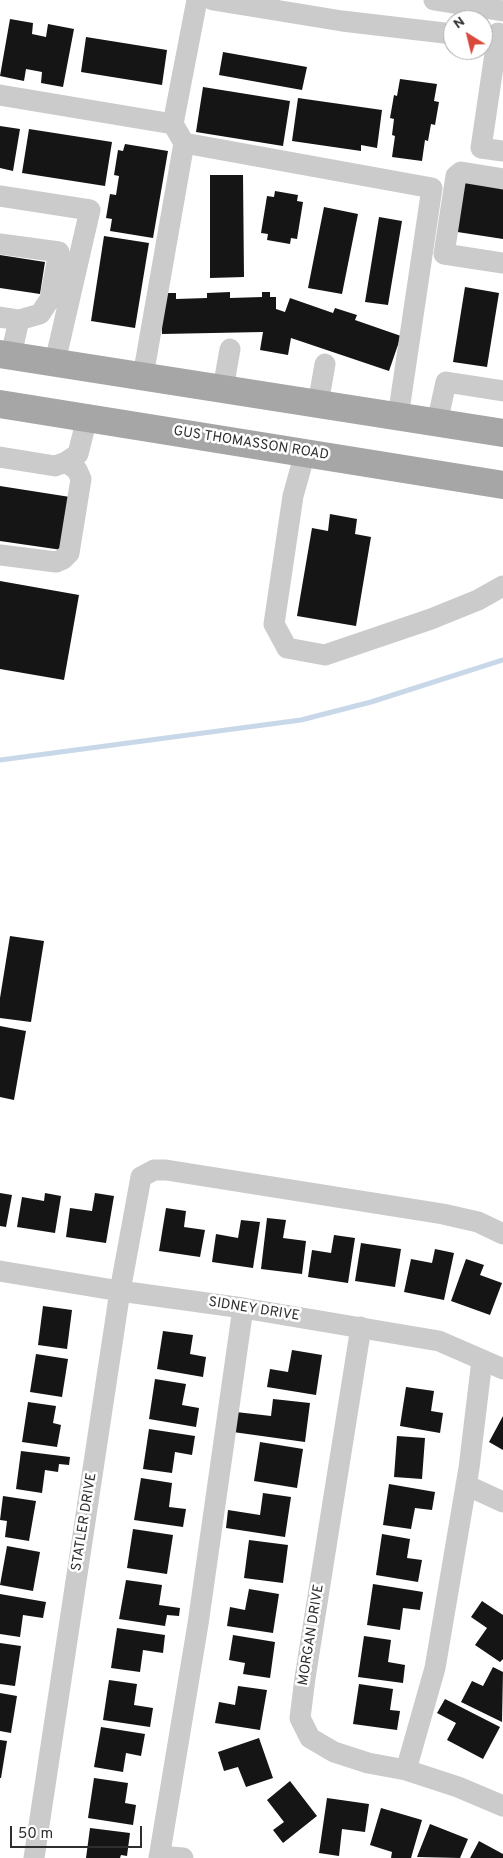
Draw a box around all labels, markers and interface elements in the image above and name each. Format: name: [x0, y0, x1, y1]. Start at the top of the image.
north arrow: [443, 10, 493, 60]
text: N: [450, 13, 469, 33]
street label: GUS THOMASSON ROAD: [172, 423, 330, 465]
street label: SIDNEY DRIVE: [207, 1295, 301, 1325]
street label: STATLER DRIVE: [69, 1472, 101, 1572]
street label: MORGAN DRIVE: [296, 1583, 328, 1687]
scale bar: [12, 1816, 145, 1848]
text: 50 m: [18, 1825, 53, 1844]

